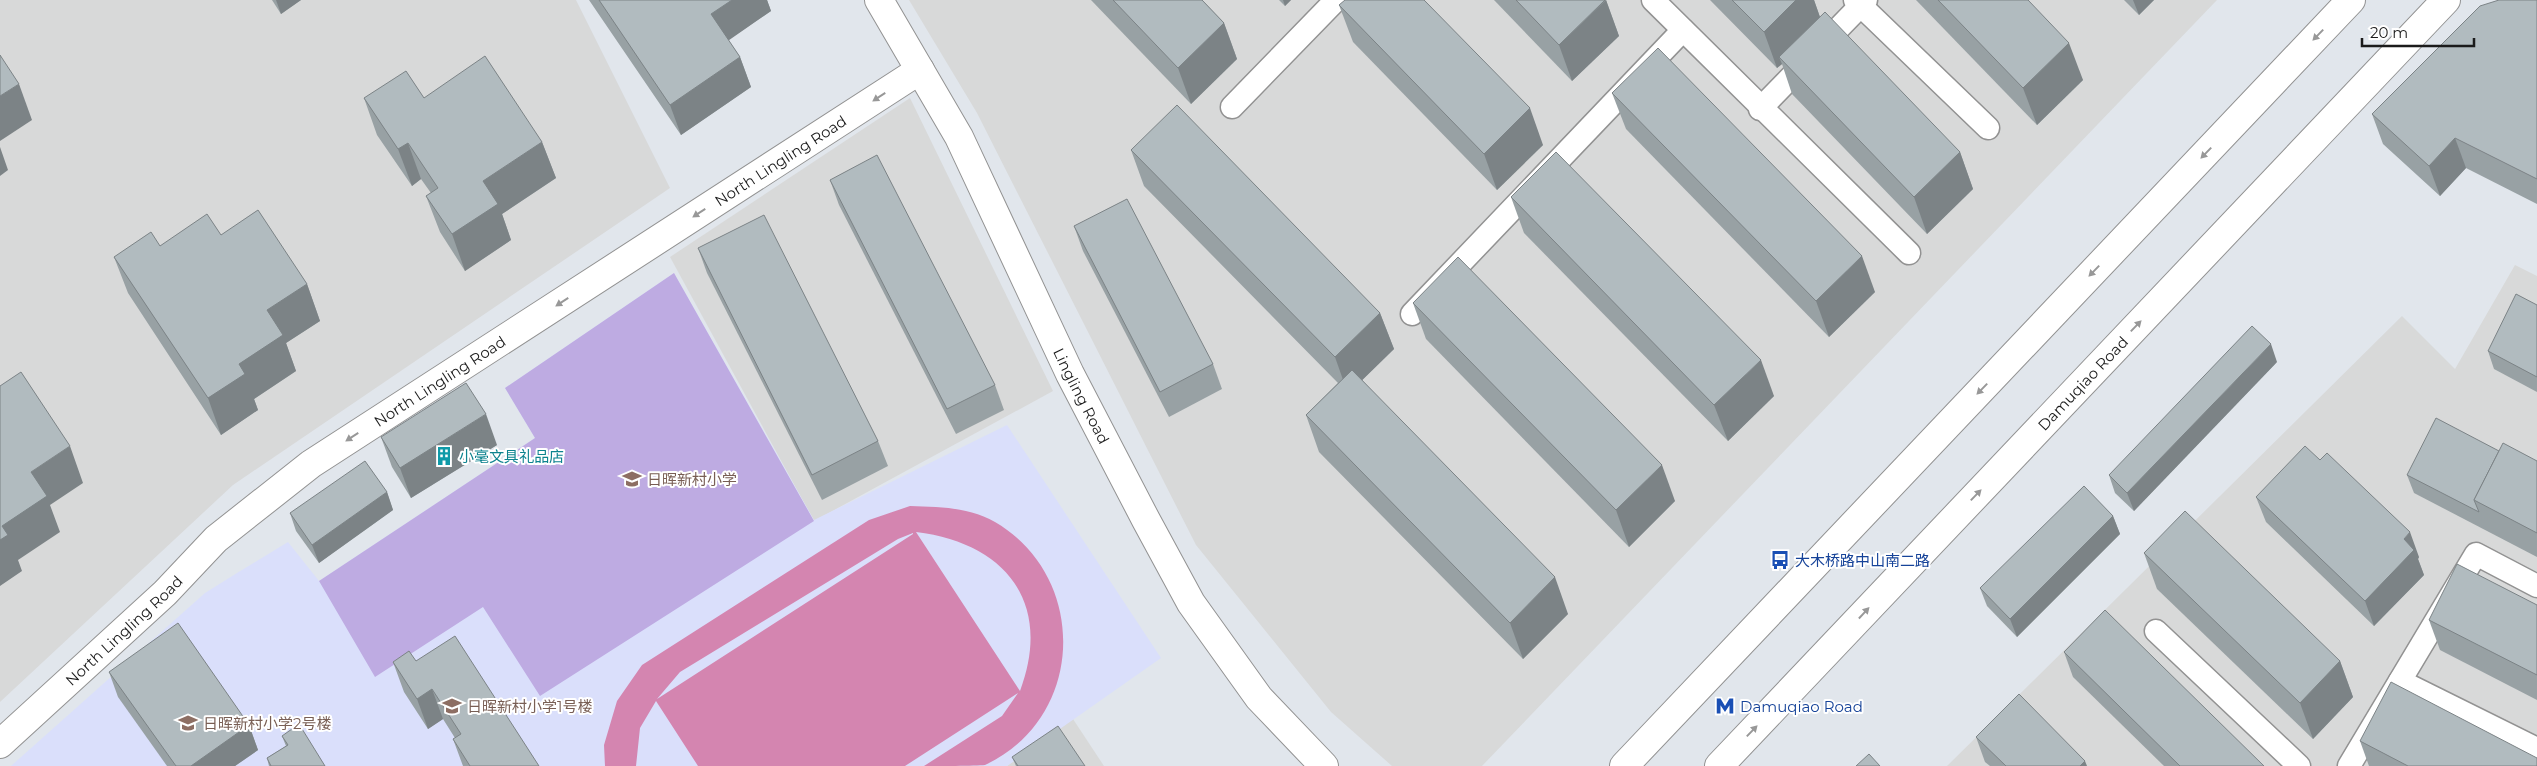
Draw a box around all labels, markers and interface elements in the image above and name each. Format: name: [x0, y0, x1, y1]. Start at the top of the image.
scale bar: [2362, 15, 2474, 47]
text: 20 m: [2370, 23, 2408, 42]
one-way arrow: [2312, 29, 2324, 41]
one-way arrow: [873, 92, 886, 101]
street label: North Lingling Road: [711, 111, 850, 210]
one-way arrow: [2200, 147, 2212, 159]
one-way arrow: [692, 209, 705, 218]
one-way arrow: [2088, 265, 2100, 277]
one-way arrow: [556, 297, 569, 306]
one-way arrow: [2130, 321, 2142, 333]
street label: North Lingling Road: [370, 331, 509, 430]
street label: Damuqiao Road: [2033, 332, 2132, 434]
street label: Lingling Road: [1050, 345, 1114, 447]
one-way arrow: [1976, 383, 1988, 395]
one-way arrow: [346, 433, 359, 442]
building icon: 小毫文具礼品店: [433, 445, 455, 467]
place label: 小毫文具礼品店: [459, 447, 564, 466]
school or university icon: 日晖新村小学: [621, 468, 643, 490]
place label: 日晖新村小学: [647, 470, 737, 489]
one-way arrow: [1970, 489, 1982, 501]
bus stop icon: 大木桥路中山南二路: [1769, 549, 1791, 571]
place label: 大木桥路中山南二路: [1795, 551, 1930, 570]
street label: North Lingling Road: [61, 571, 186, 689]
one-way arrow: [1858, 607, 1870, 619]
school or university icon: 日晖新村小学1号楼: [441, 695, 463, 717]
metro station icon: Damuqiao Road: [1714, 695, 1736, 717]
place label: 日晖新村小学1号楼: [467, 697, 592, 716]
place label: Damuqiao Road: [1740, 697, 1863, 716]
school or university icon: 日晖新村小学2号楼: [177, 712, 199, 734]
place label: 日晖新村小学2号楼: [203, 714, 332, 733]
one-way arrow: [1746, 725, 1758, 737]

